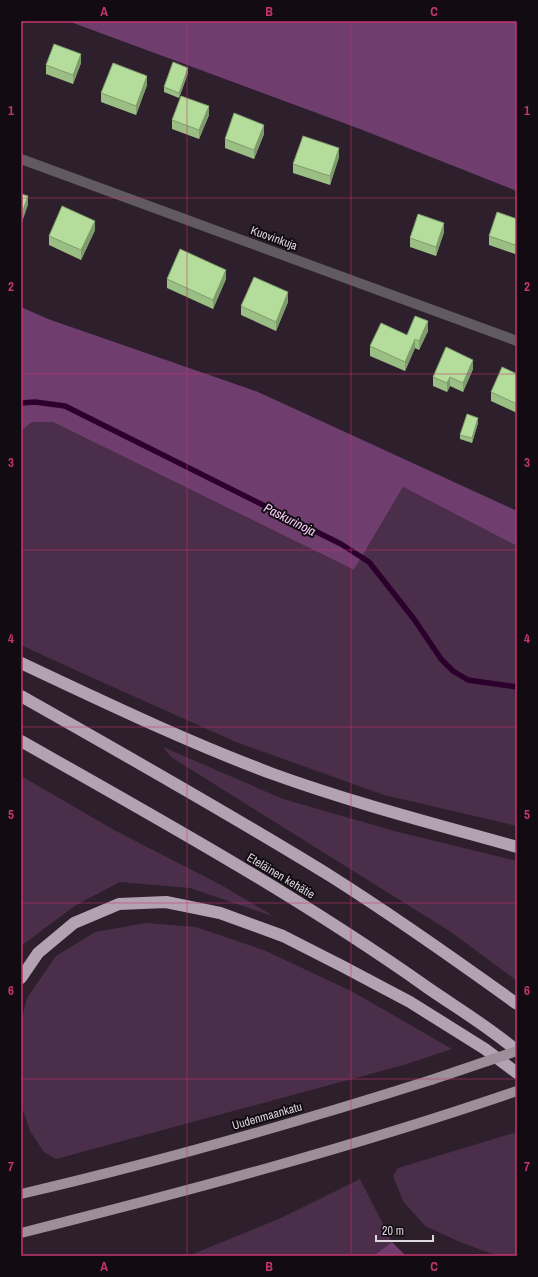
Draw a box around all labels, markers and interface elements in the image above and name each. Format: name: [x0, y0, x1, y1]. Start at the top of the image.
text: A: [100, 3, 108, 20]
text: B: [265, 3, 273, 20]
text: C: [430, 3, 438, 20]
text: 1: [8, 102, 14, 119]
text: 1: [524, 102, 530, 119]
street label: Kuovinkuja: [248, 222, 300, 254]
text: 2: [8, 278, 14, 295]
text: 2: [524, 278, 530, 295]
text: 3: [8, 454, 14, 471]
text: 3: [524, 454, 530, 471]
water label: Paskurinoja: [261, 499, 319, 540]
text: 4: [8, 630, 14, 647]
text: 4: [524, 630, 530, 647]
text: 5: [8, 806, 14, 823]
text: 5: [524, 806, 530, 823]
street label: Eteläinen kehätie: [244, 849, 318, 903]
text: 6: [8, 982, 14, 999]
text: 6: [524, 982, 530, 999]
street label: Uudenmaankatu: [230, 1098, 304, 1134]
text: 7: [8, 1158, 14, 1175]
text: 7: [524, 1158, 530, 1175]
scale bar: [376, 1217, 433, 1243]
text: 20 m: [382, 1223, 404, 1239]
text: A: [100, 1258, 108, 1275]
text: B: [265, 1258, 273, 1275]
text: C: [430, 1258, 438, 1275]

